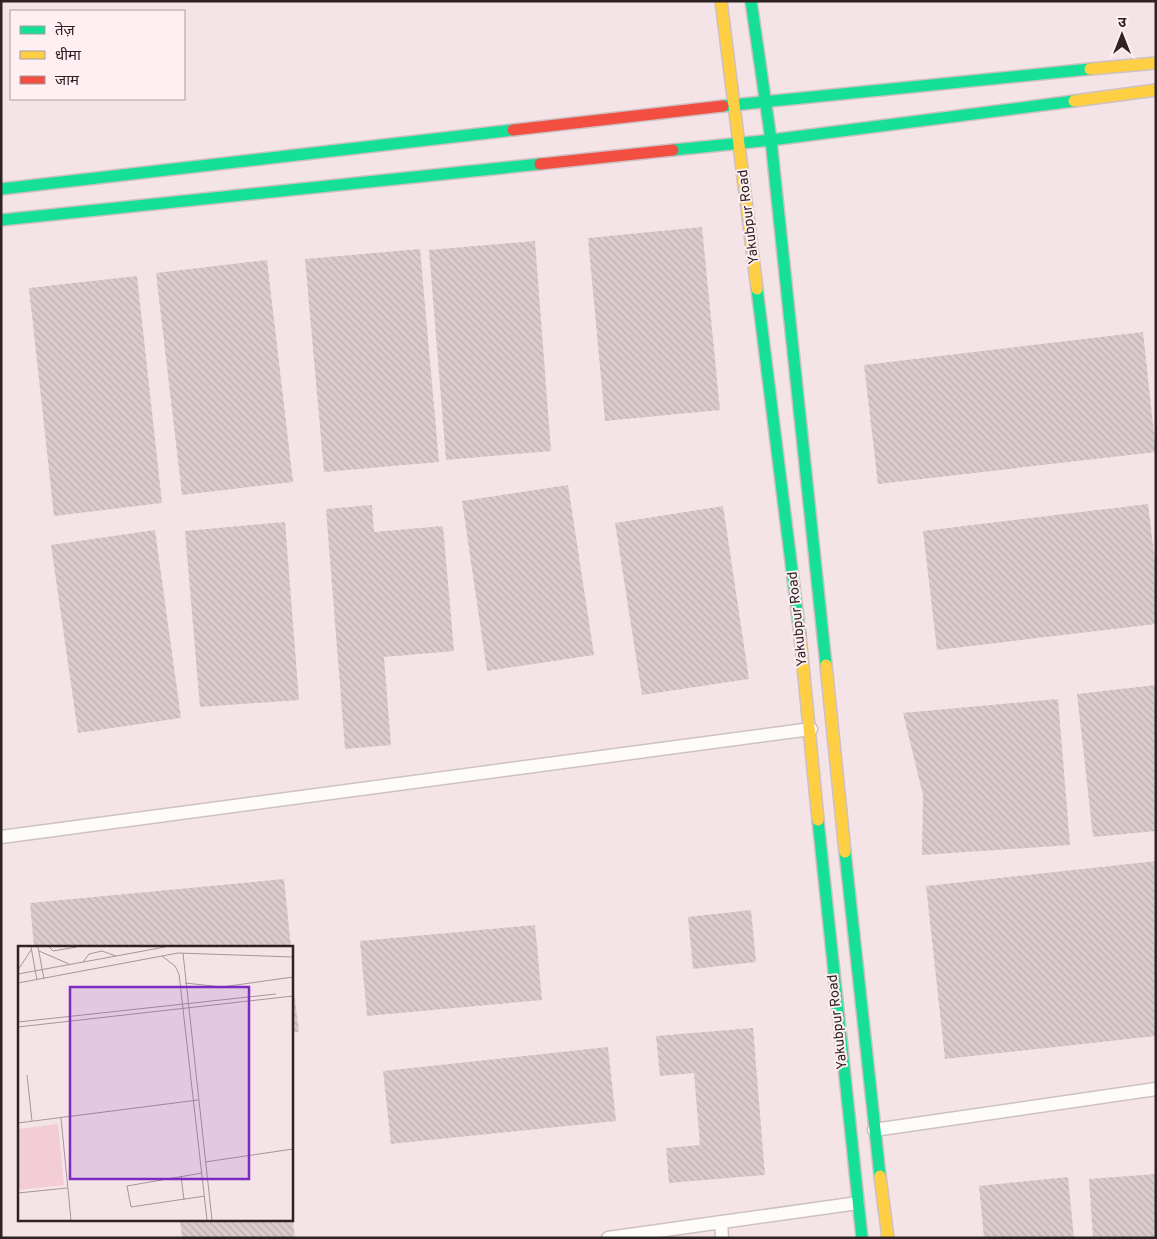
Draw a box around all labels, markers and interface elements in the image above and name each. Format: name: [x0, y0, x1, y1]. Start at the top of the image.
legend: [10, 10, 185, 100]
north arrow: [1097, 10, 1147, 60]
text: उ: [1118, 15, 1127, 32]
text: तेज़: [55, 21, 76, 41]
text: धीमा: [55, 47, 82, 66]
text: जाम: [55, 72, 80, 91]
street label: Yakubpur Road: [735, 169, 763, 265]
street label: Yakubpur Road: [785, 571, 811, 667]
inset map: [18, 946, 292, 1222]
street label: Yakubpur Road: [825, 974, 851, 1070]

